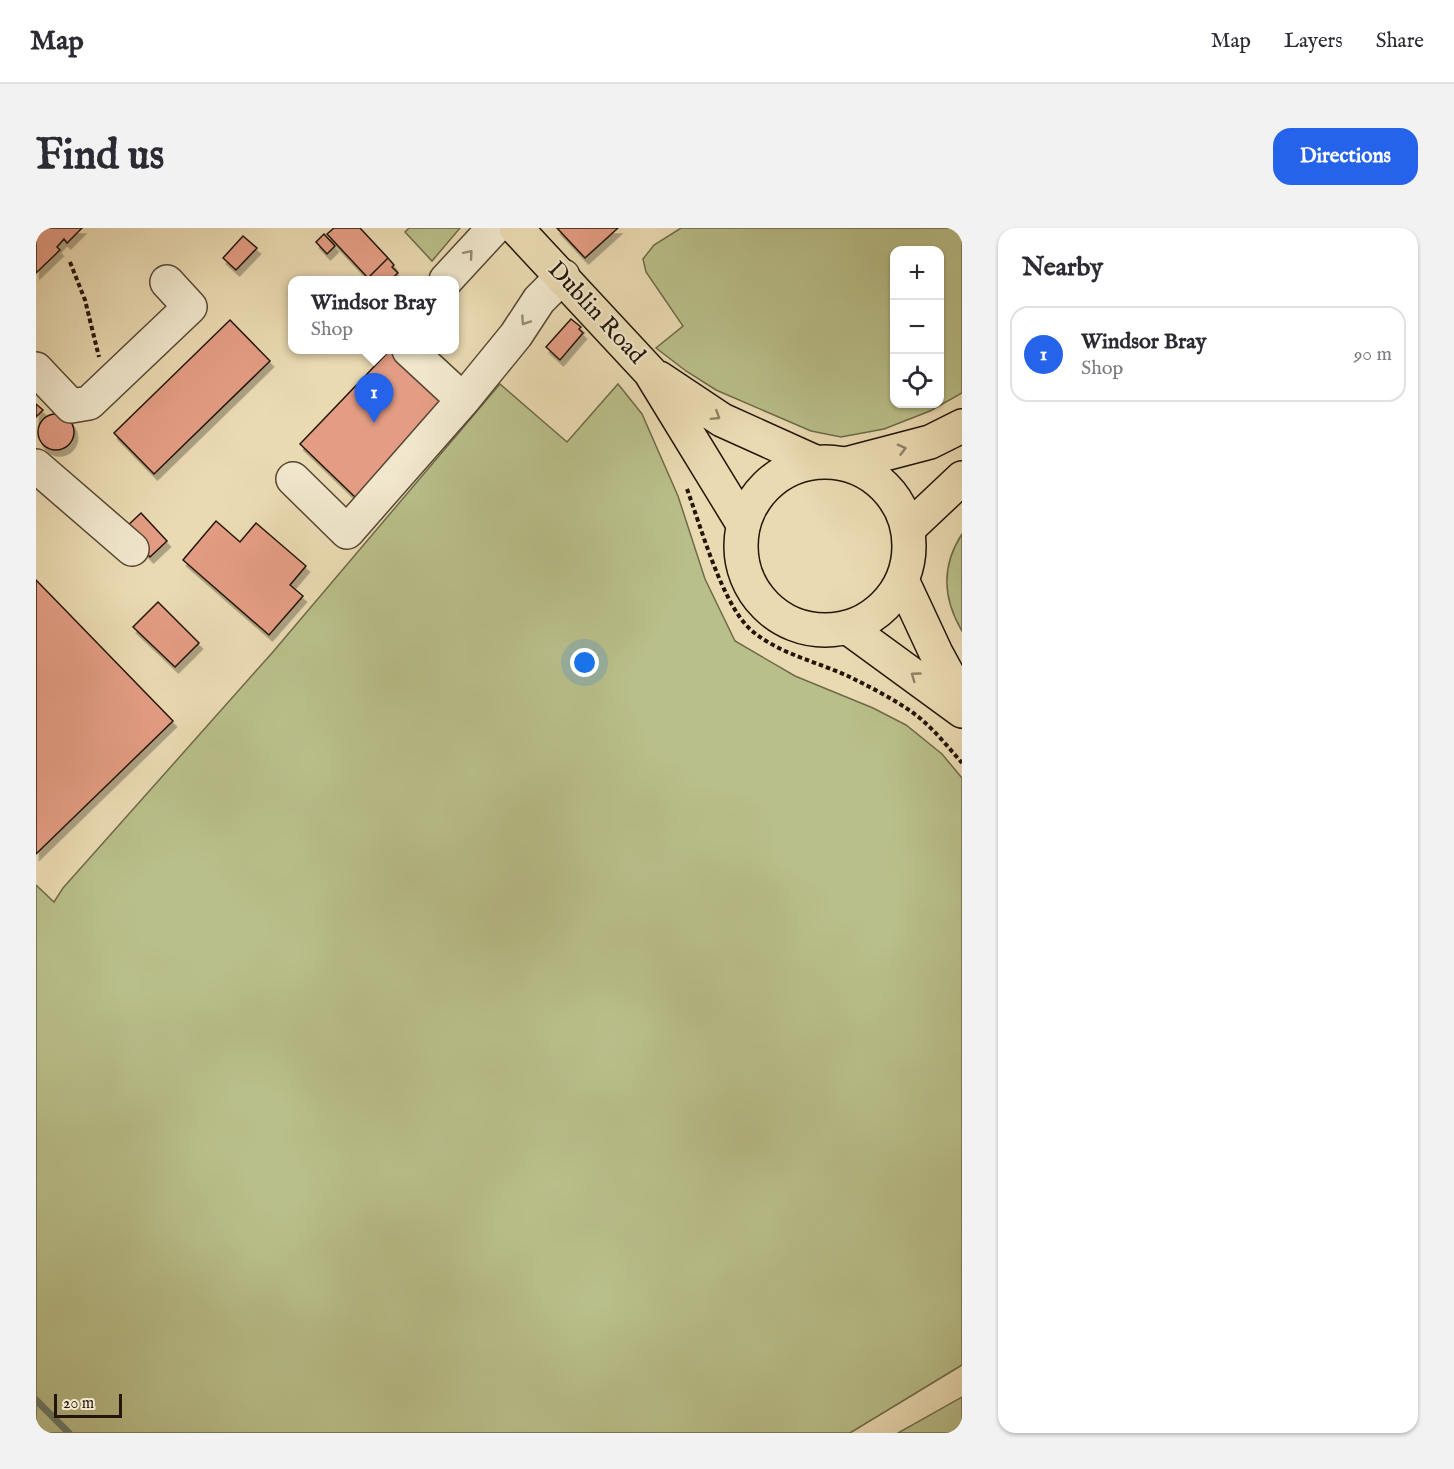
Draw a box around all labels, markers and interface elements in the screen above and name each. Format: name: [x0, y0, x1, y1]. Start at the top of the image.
text: Map: [30, 24, 84, 59]
text: Map: [1211, 28, 1251, 55]
text: Layers: [1284, 28, 1343, 55]
text: Share: [1376, 28, 1424, 55]
button: Directions: [1273, 128, 1418, 185]
text: Find us: [36, 130, 164, 183]
map controls: [890, 246, 944, 408]
button: +: [890, 246, 944, 300]
one-way arrow: [462, 250, 473, 261]
text: Nearby: [1022, 251, 1103, 284]
street label: Dublin Road: [540, 255, 652, 371]
popup: [288, 276, 459, 354]
text: Windsor Bray: [311, 289, 436, 317]
button: −: [890, 300, 944, 354]
one-way arrow: [521, 314, 532, 325]
text: Shop: [311, 317, 353, 342]
text: Windsor Bray: [1081, 328, 1206, 356]
text: 1: [1040, 342, 1047, 367]
text: 90 m: [1354, 342, 1392, 367]
button: locate: [890, 354, 944, 408]
text: Shop: [1081, 356, 1123, 381]
pin: 1: [354, 374, 394, 423]
one-way arrow: [710, 409, 720, 421]
one-way arrow: [897, 444, 907, 456]
your location: [570, 648, 599, 677]
one-way arrow: [911, 672, 922, 683]
scale bar: [54, 1391, 122, 1418]
text: 20 m: [63, 1394, 94, 1414]

